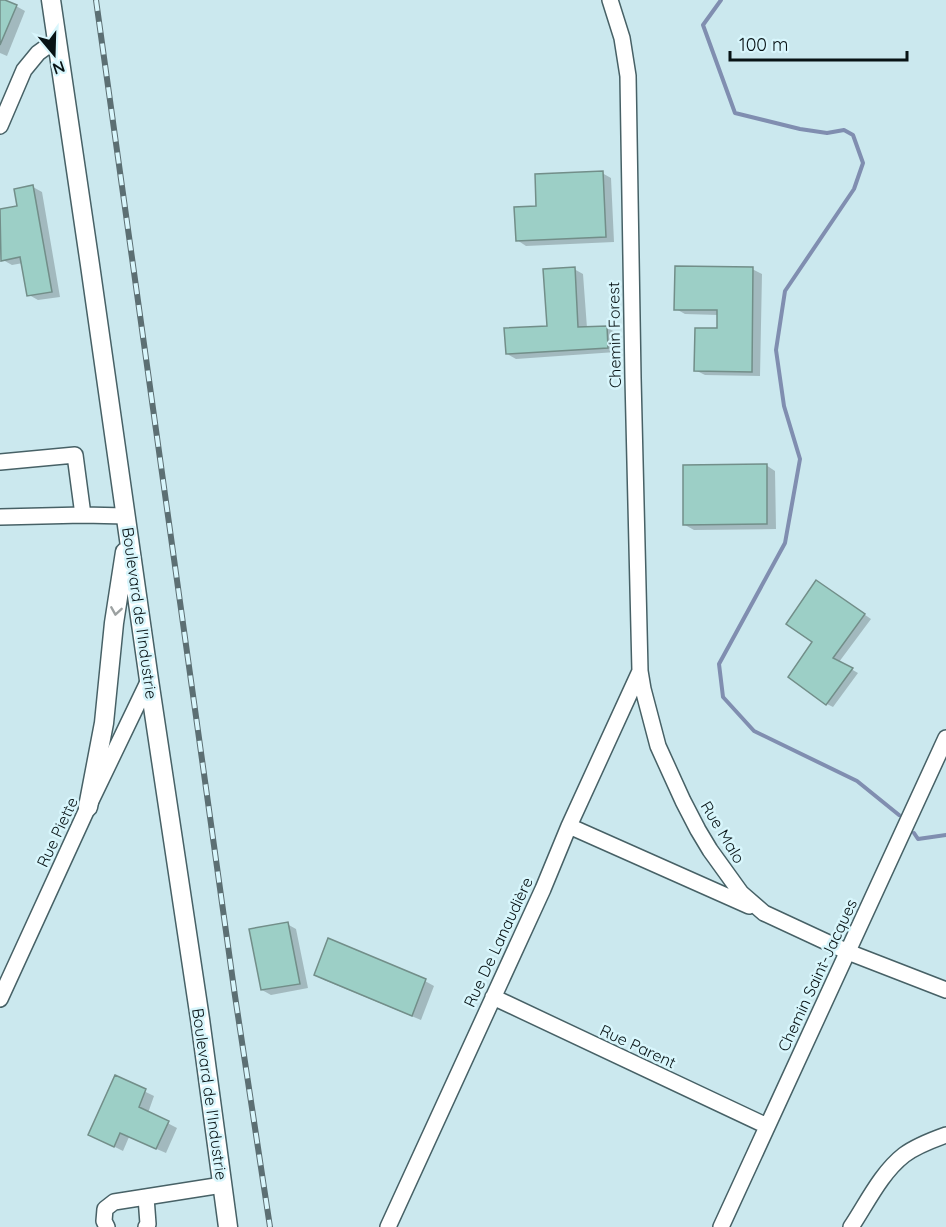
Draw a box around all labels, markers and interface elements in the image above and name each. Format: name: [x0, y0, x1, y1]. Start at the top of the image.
north arrow: [24, 24, 84, 84]
scale bar: [730, 24, 907, 62]
text: 100 m: [739, 33, 788, 56]
text: N: [50, 57, 68, 80]
street label: Chemin Forest: [603, 282, 625, 388]
street label: Boulevard de l'Industrie: [118, 526, 162, 700]
one-way arrow: [111, 606, 123, 615]
street label: Rue Piette: [32, 794, 82, 870]
street label: Rue Malo: [697, 797, 749, 867]
street label: Rue De Lanaudière: [459, 874, 537, 1010]
street label: Chemin Saint-Jacques: [773, 896, 861, 1054]
street label: Boulevard de l'Industrie: [188, 1007, 232, 1181]
street label: Rue Parent: [597, 1020, 679, 1072]

